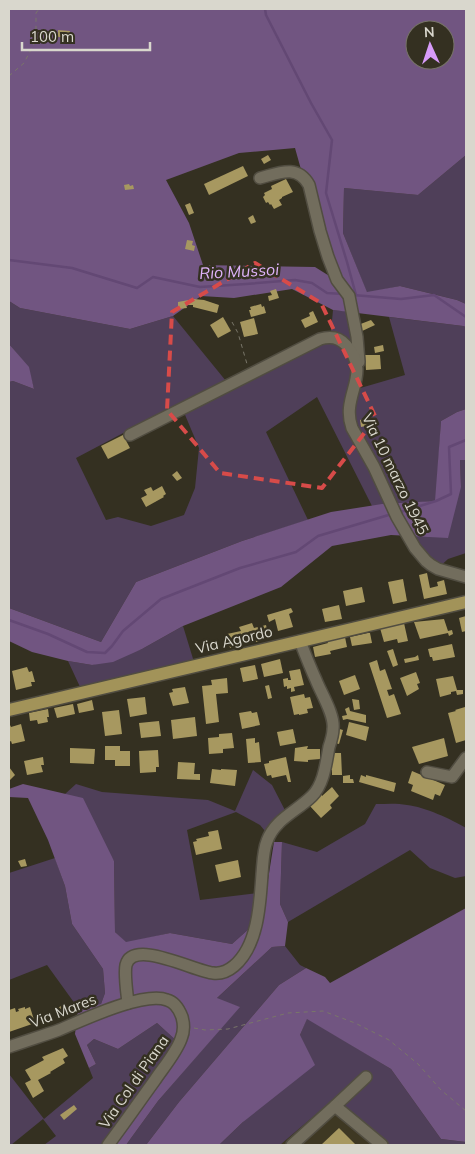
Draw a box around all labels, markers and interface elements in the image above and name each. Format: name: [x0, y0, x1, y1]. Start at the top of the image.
scale bar: [22, 20, 150, 52]
north arrow: [405, 20, 455, 70]
text: N: [424, 23, 435, 41]
text: 100 m: [30, 27, 74, 46]
water label: Rio Mussoi: [199, 259, 280, 283]
street label: Via 10 marzo 1945: [358, 410, 433, 538]
street label: Via Agordo: [194, 621, 274, 658]
street label: Via Mares: [27, 989, 99, 1032]
street label: Via Col di Piana: [94, 1031, 173, 1132]

